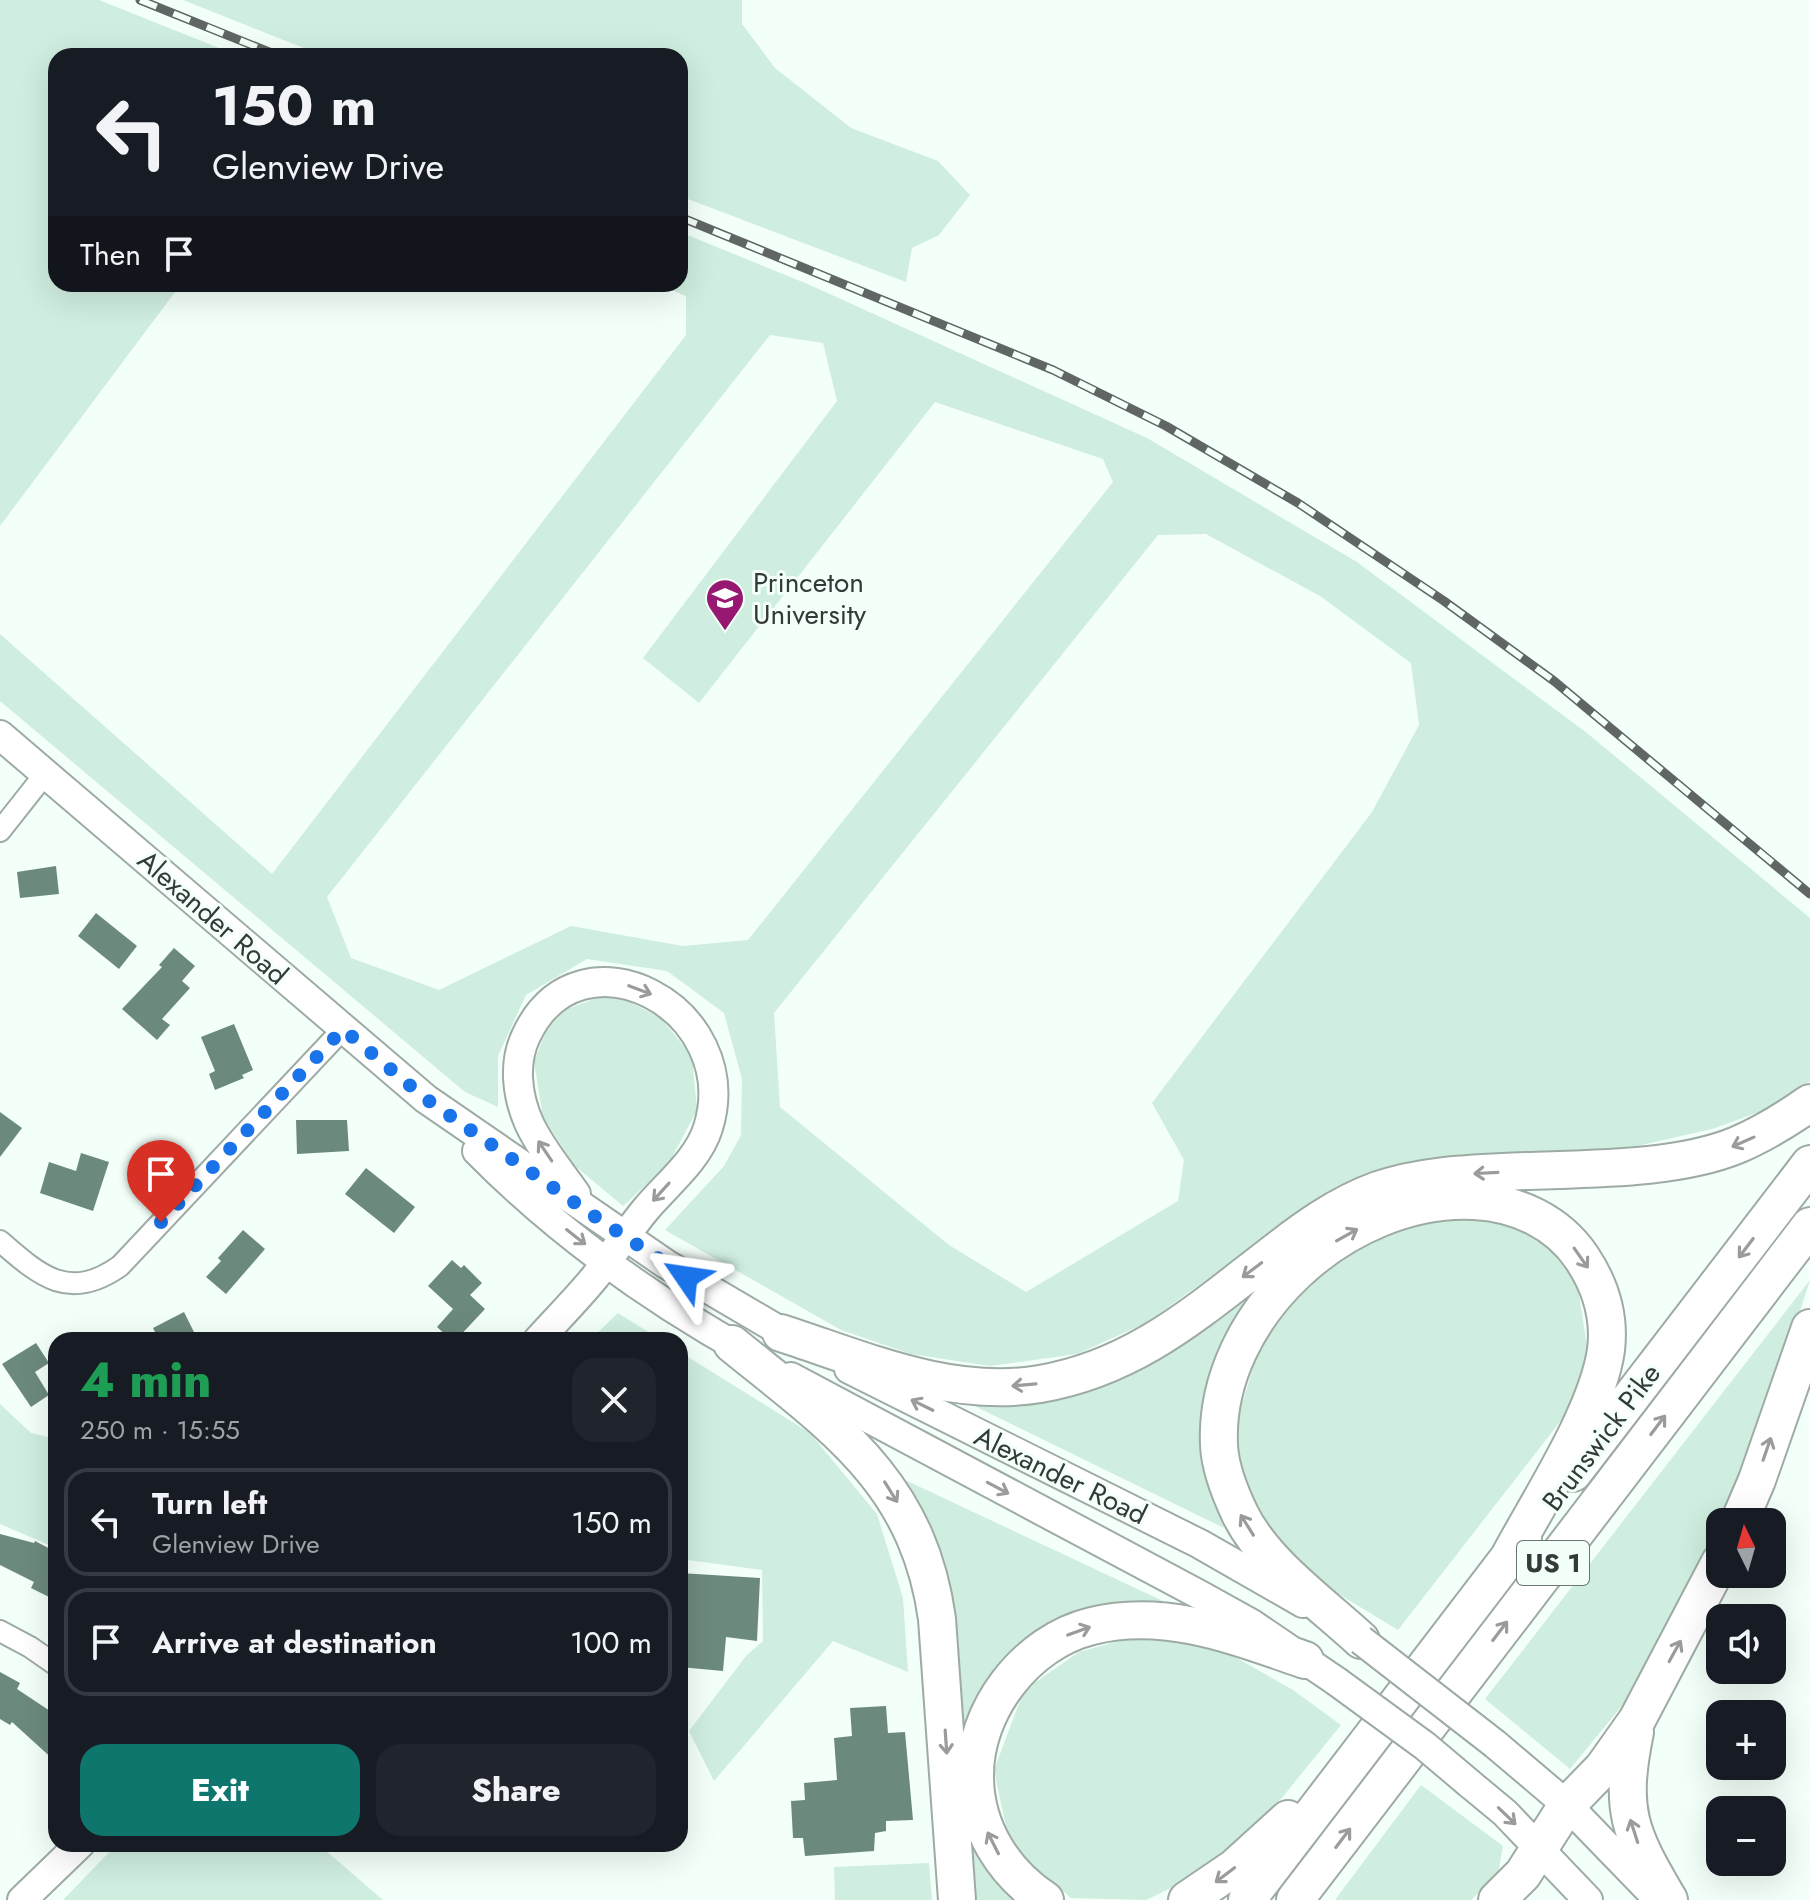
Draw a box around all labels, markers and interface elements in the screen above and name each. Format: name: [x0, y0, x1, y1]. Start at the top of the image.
text: 150 m: [212, 65, 376, 146]
icon: left: [80, 80, 184, 184]
text: Glenview Drive: [212, 140, 444, 192]
icon: arrive: [157, 232, 201, 276]
text: Then: [80, 233, 141, 276]
place label: Princeton University: [753, 562, 867, 635]
school or university icon: Princeton University: [704, 577, 746, 632]
street label: Alexander Road: [128, 840, 297, 994]
one-way arrow: [627, 984, 652, 998]
one-way arrow: [1731, 1135, 1755, 1150]
pin: [127, 1140, 195, 1222]
one-way arrow: [537, 1140, 553, 1162]
icon: arrive: [139, 1152, 183, 1196]
one-way arrow: [1473, 1166, 1500, 1181]
one-way arrow: [652, 1182, 670, 1202]
one-way arrow: [1335, 1226, 1358, 1242]
one-way arrow: [565, 1229, 586, 1246]
position arrow: [644, 1235, 728, 1319]
one-way arrow: [1737, 1237, 1754, 1258]
one-way arrow: [1572, 1247, 1589, 1268]
one-way arrow: [1242, 1261, 1263, 1279]
text: 4 min: [80, 1346, 211, 1415]
street label: Brunswick Pike: [1532, 1355, 1670, 1520]
button: close: [572, 1358, 656, 1442]
one-way arrow: [1011, 1378, 1038, 1393]
one-way arrow: [911, 1397, 934, 1412]
text: 250 m · 15:55: [80, 1411, 240, 1449]
one-way arrow: [1650, 1414, 1667, 1436]
street label: Alexander Road: [967, 1416, 1154, 1535]
one-way arrow: [1761, 1437, 1776, 1462]
one-way arrow: [986, 1480, 1009, 1496]
one-way arrow: [882, 1481, 899, 1503]
text: Turn left: [152, 1482, 267, 1525]
icon: left: [84, 1500, 128, 1544]
text: 150 m: [571, 1501, 652, 1544]
north arrow: [1706, 1508, 1786, 1588]
map controls: [1706, 1508, 1786, 1876]
one-way arrow: [1239, 1514, 1255, 1537]
text: Glenview Drive: [152, 1525, 320, 1563]
road number: US 1: [1517, 1541, 1589, 1585]
button: sound: [1706, 1604, 1786, 1684]
icon: arrive: [84, 1620, 128, 1664]
text: Arrive at destination: [152, 1621, 437, 1664]
text: 100 m: [570, 1621, 652, 1664]
one-way arrow: [1492, 1621, 1509, 1642]
one-way arrow: [1066, 1623, 1091, 1637]
one-way arrow: [1667, 1640, 1683, 1664]
button: +: [1706, 1700, 1786, 1780]
one-way arrow: [939, 1728, 954, 1755]
button: Exit: [80, 1744, 360, 1836]
button: Share: [376, 1744, 656, 1836]
button: −: [1706, 1796, 1786, 1876]
one-way arrow: [1496, 1806, 1516, 1824]
one-way arrow: [1625, 1818, 1640, 1843]
one-way arrow: [1334, 1828, 1351, 1849]
one-way arrow: [985, 1832, 1000, 1856]
one-way arrow: [1214, 1867, 1236, 1883]

